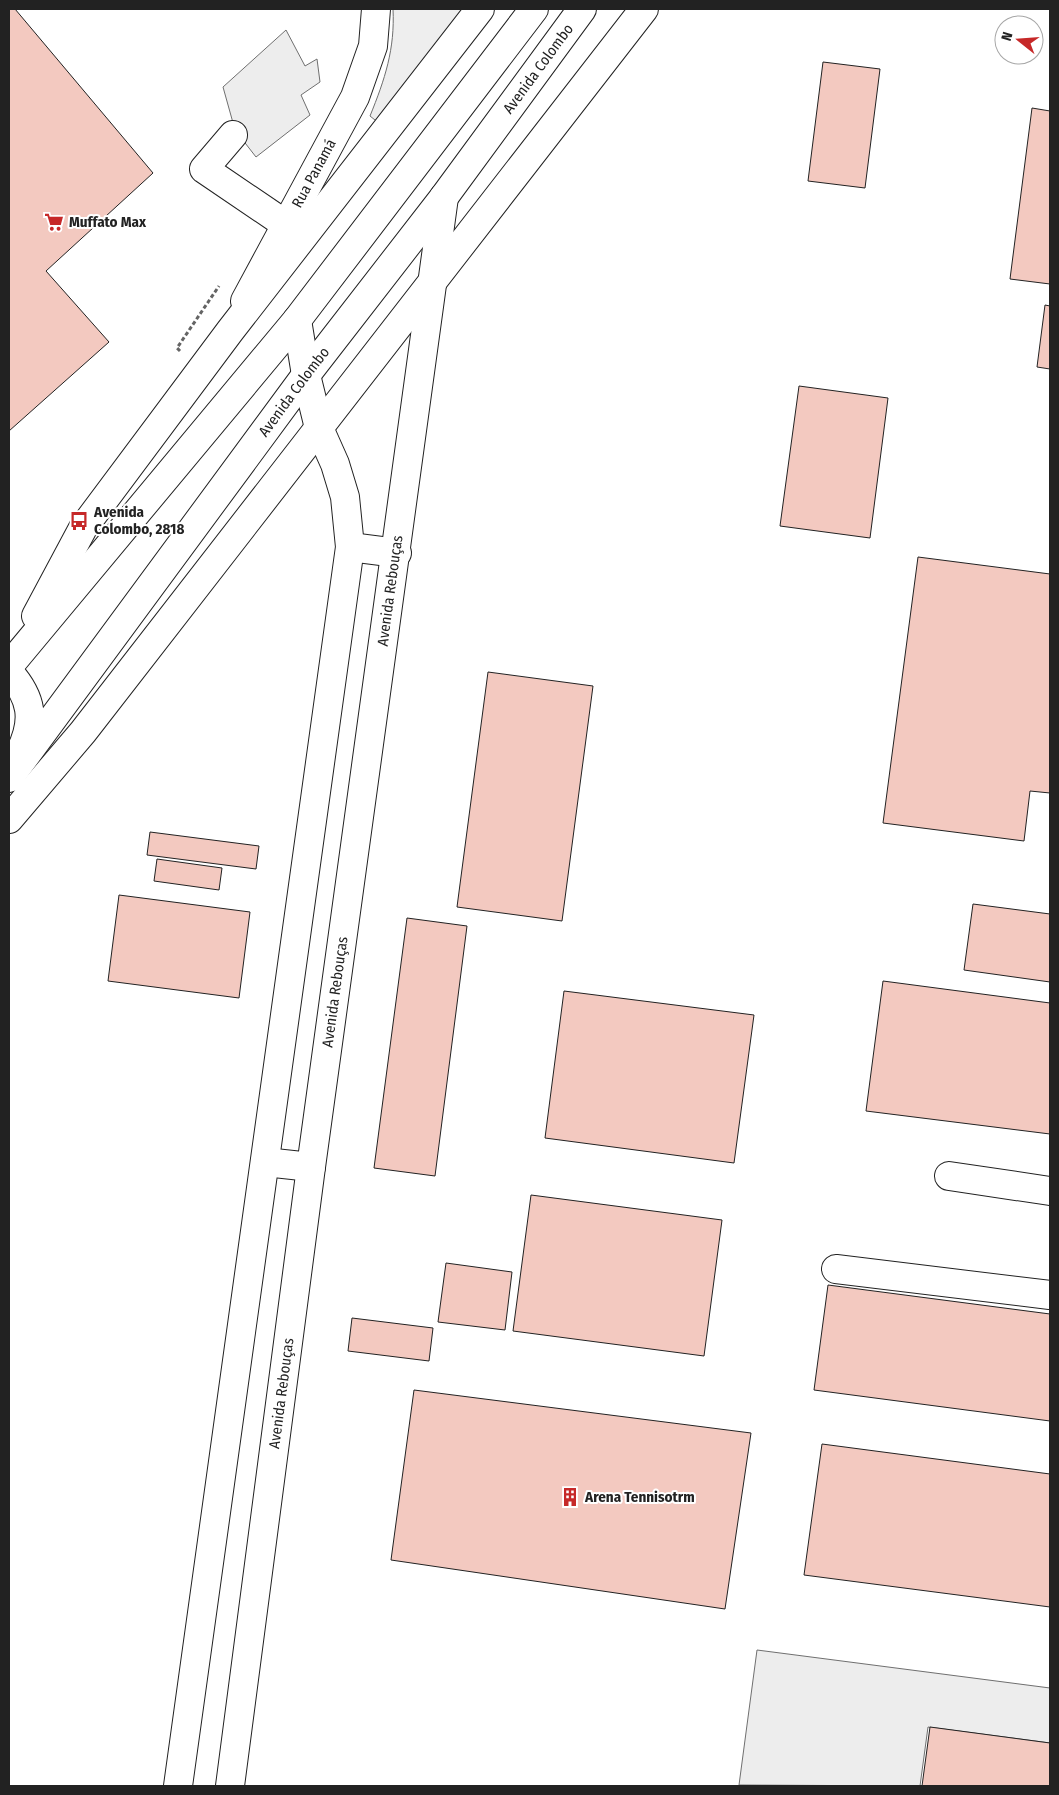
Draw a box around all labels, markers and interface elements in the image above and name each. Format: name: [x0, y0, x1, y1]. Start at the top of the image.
north arrow: [994, 15, 1044, 65]
street label: Avenida Colombo: [499, 20, 577, 117]
text: N: [998, 30, 1016, 43]
street label: Rua Panamá: [288, 136, 340, 211]
supermarket icon: Muffato Max: [43, 211, 65, 233]
place label: Muffato Max: [69, 213, 147, 231]
street label: Avenida Colombo: [255, 343, 333, 440]
place label: Avenida Colombo, 2818: [93, 503, 184, 538]
bus stop icon: Avenida Colombo, 2818: [68, 510, 90, 532]
street label: Avenida Rebouças: [374, 534, 407, 647]
street label: Avenida Rebouças: [319, 935, 352, 1048]
street label: Avenida Rebouças: [265, 1337, 298, 1450]
building icon: Arena Tennisotrm: [559, 1486, 581, 1508]
place label: Arena Tennisotrm: [584, 1488, 695, 1506]

